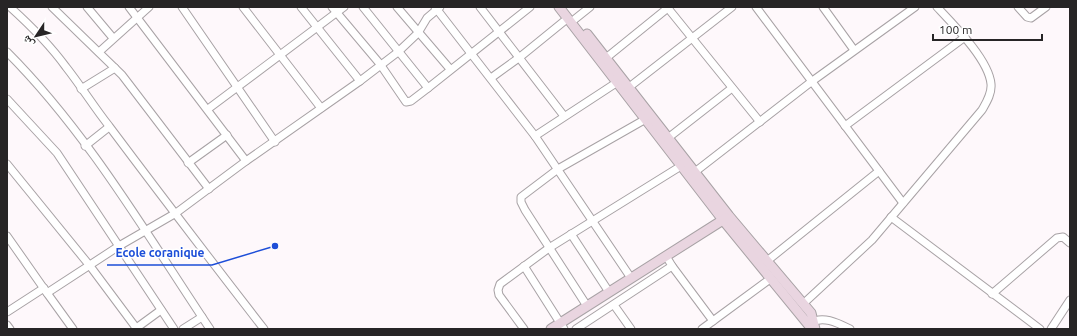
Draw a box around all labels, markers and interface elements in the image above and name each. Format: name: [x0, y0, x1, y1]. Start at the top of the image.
north arrow: [16, 16, 56, 56]
scale bar: [933, 16, 1042, 42]
text: 100 m: [939, 23, 972, 36]
text: ش: [19, 32, 38, 50]
callout: Ecole coranique: [107, 241, 212, 265]
text: Ecole coranique: [115, 246, 205, 259]

